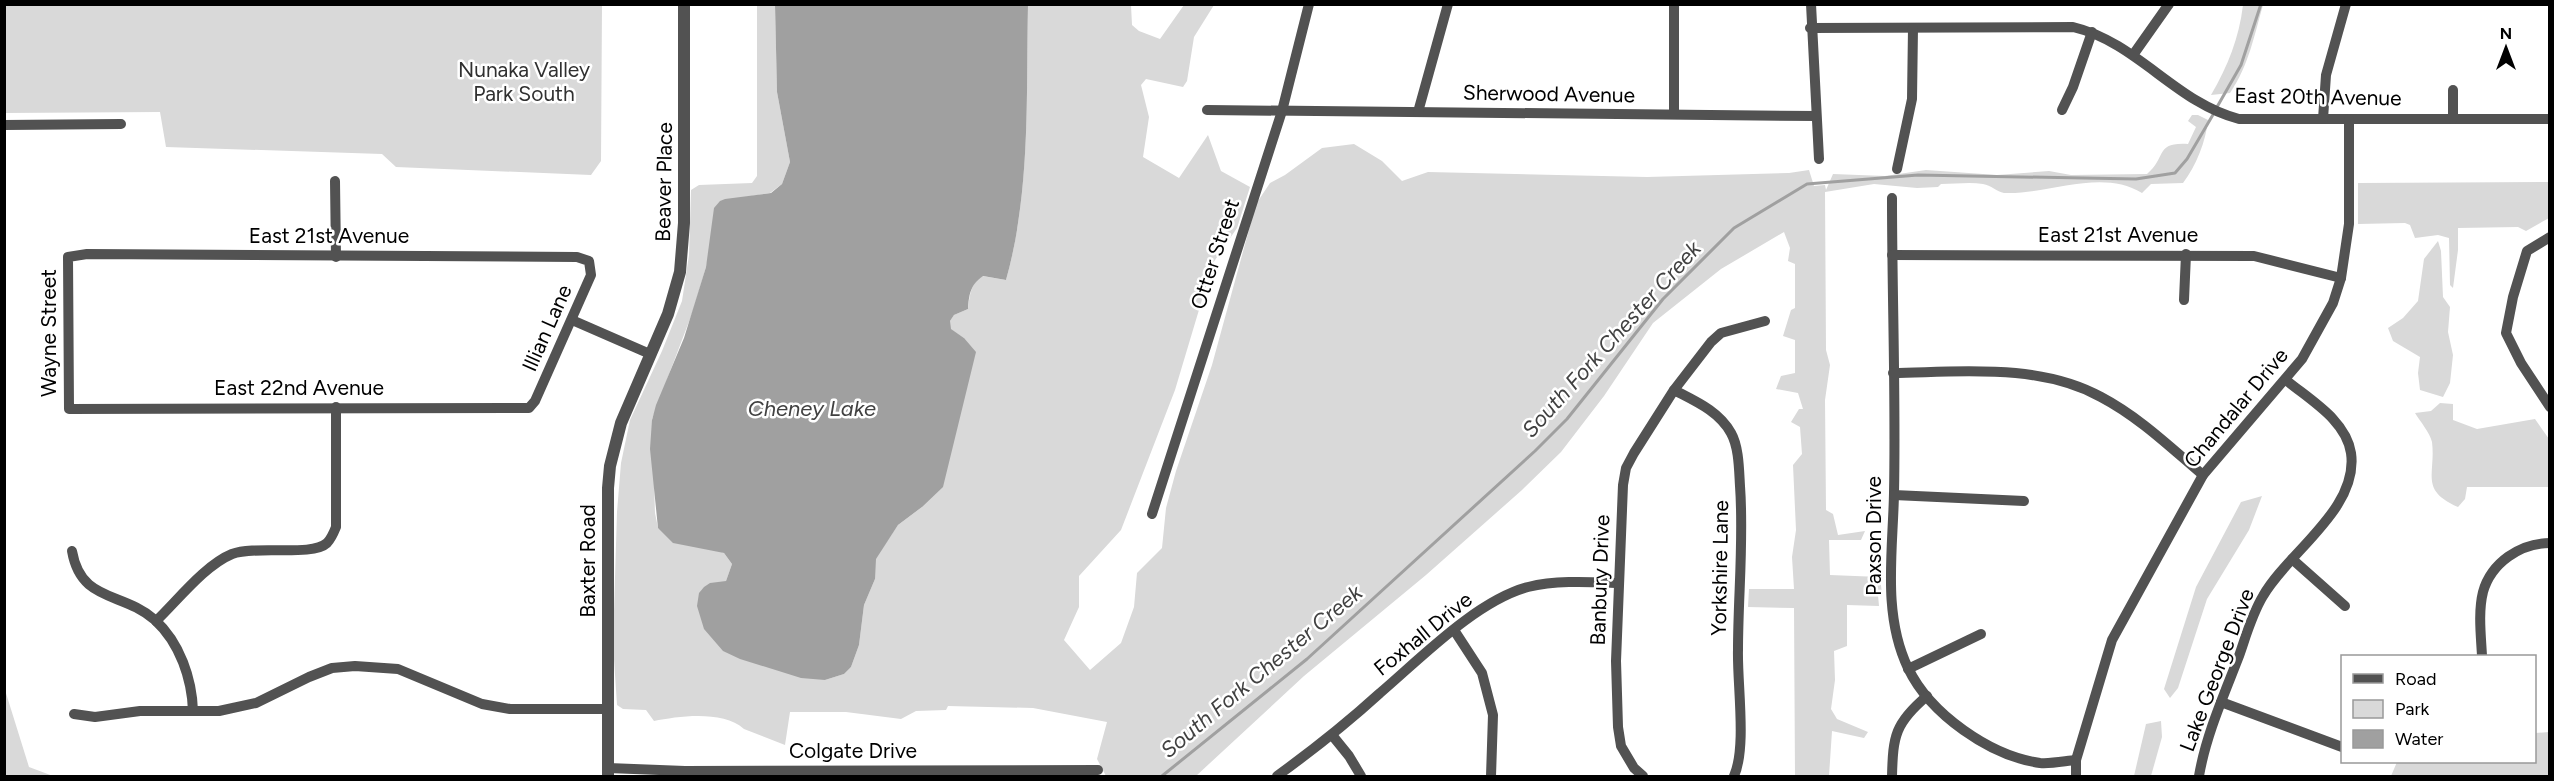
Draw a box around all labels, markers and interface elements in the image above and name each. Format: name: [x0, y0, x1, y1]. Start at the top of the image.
north arrow: [2476, 18, 2536, 78]
text: N: [2500, 24, 2512, 43]
park label: Nunaka Valley Park South: [458, 57, 590, 106]
street label: Sherwood Avenue: [1463, 79, 1635, 108]
street label: East 20th Avenue: [2234, 83, 2402, 110]
street label: Beaver Place: [650, 122, 677, 242]
street label: Otter Street: [1185, 195, 1244, 312]
street label: East 21st Avenue: [2038, 222, 2198, 247]
street label: East 21st Avenue: [249, 223, 409, 248]
water label: South Fork Chester Creek: [1516, 235, 1708, 443]
street label: Wayne Street: [36, 269, 61, 397]
street label: Illian Lane: [516, 281, 577, 375]
street label: Chandalar Drive: [2178, 343, 2293, 473]
street label: East 22nd Avenue: [214, 375, 384, 400]
water label: Cheney Lake: [748, 395, 876, 422]
street label: Paxson Drive: [1861, 476, 1886, 596]
street label: Yorkshire Lane: [1706, 500, 1733, 636]
street label: Baxter Road: [575, 504, 600, 618]
street label: Banbury Drive: [1585, 514, 1614, 646]
water label: South Fork Chester Creek: [1155, 578, 1369, 764]
street label: Lake George Drive: [2174, 585, 2259, 755]
street label: Foxhall Drive: [1369, 587, 1477, 681]
legend: [2341, 655, 2536, 763]
text: Road: [2395, 668, 2436, 690]
text: Park: [2395, 698, 2430, 720]
text: Water: [2395, 728, 2443, 750]
street label: Colgate Drive: [789, 738, 917, 763]

